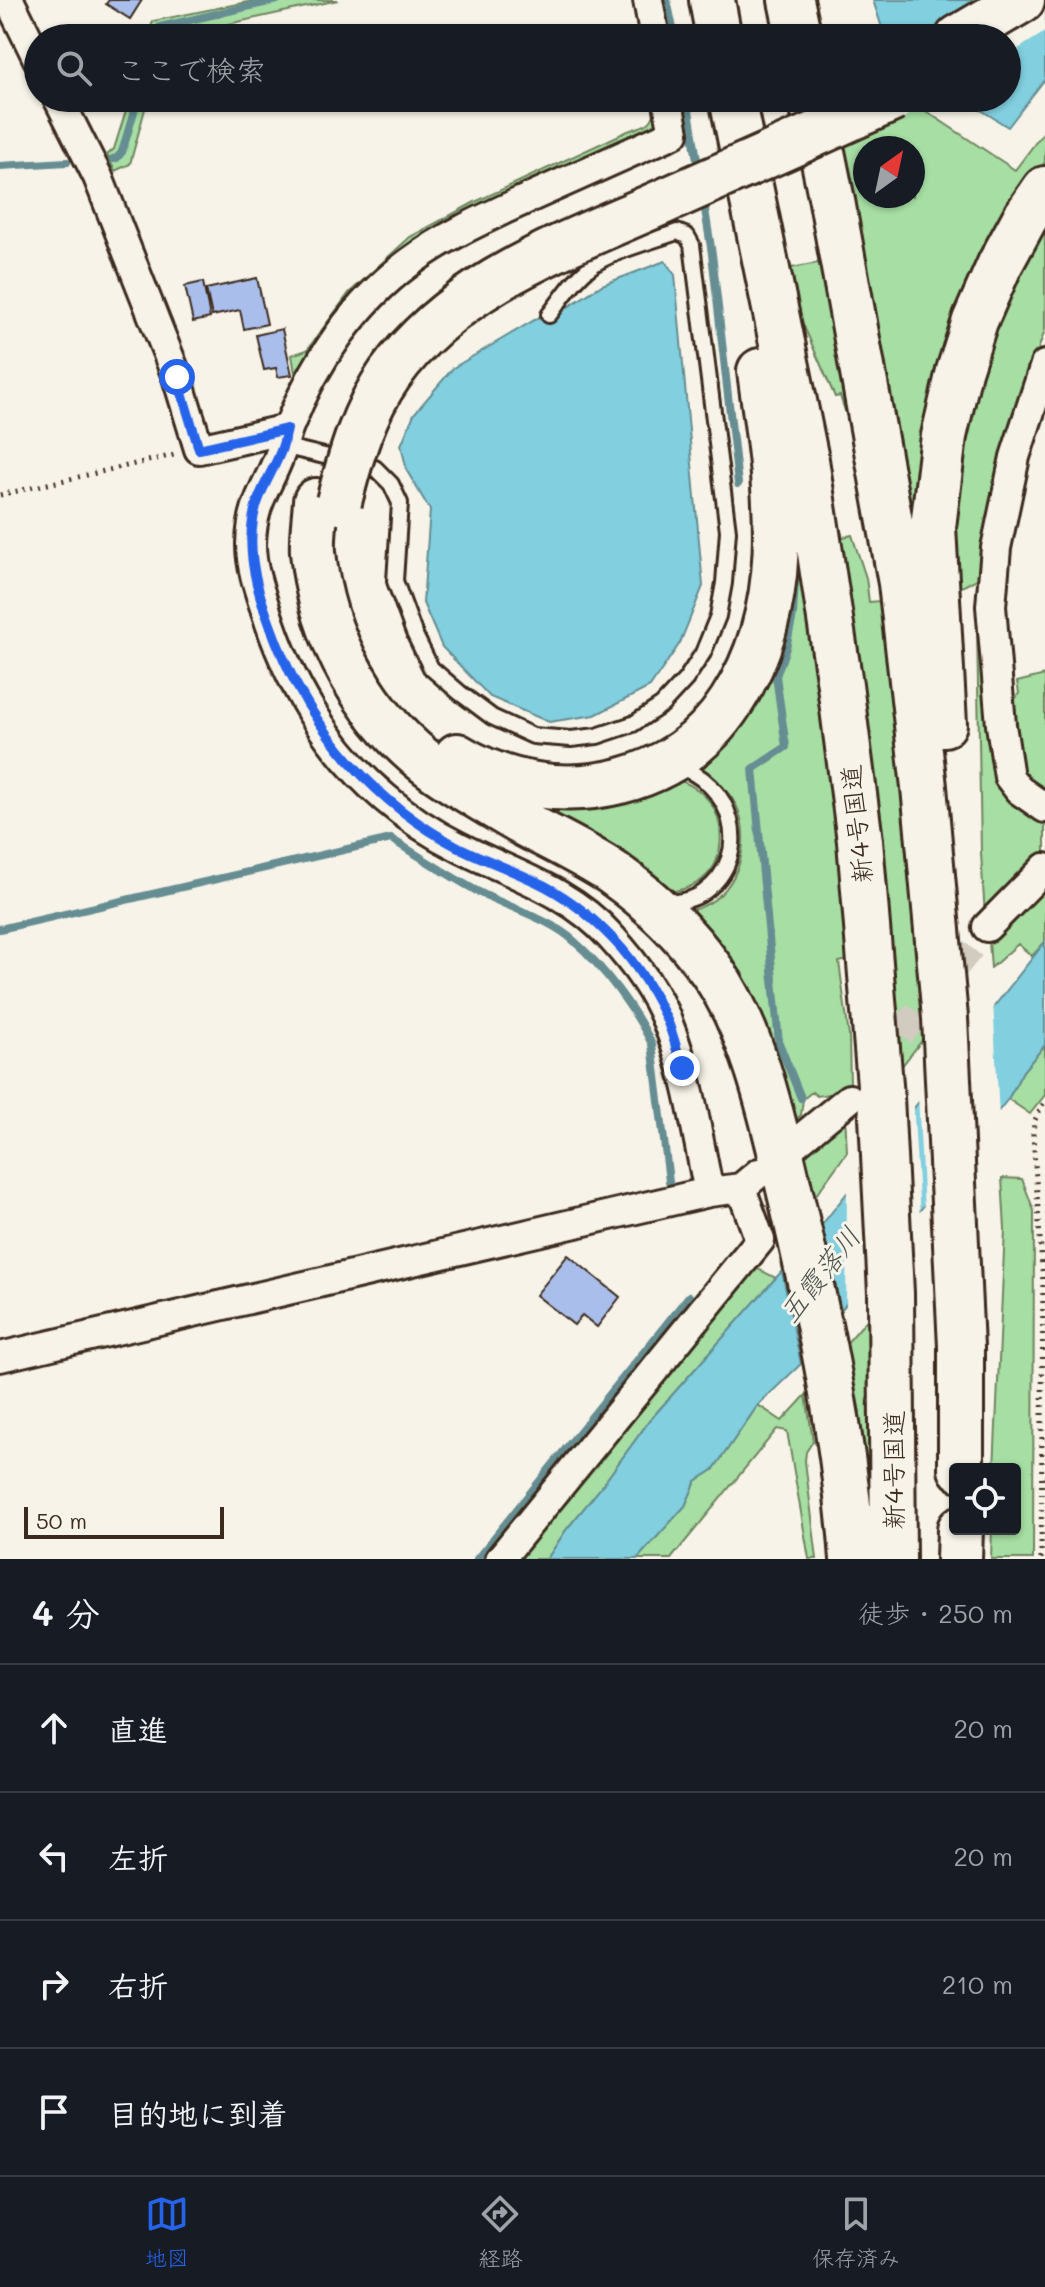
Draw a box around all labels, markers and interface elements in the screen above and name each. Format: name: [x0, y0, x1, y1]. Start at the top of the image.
search box: [24, 24, 1021, 112]
icon: search: [52, 46, 96, 90]
text: ここで検索: [116, 49, 266, 89]
north arrow: [853, 136, 925, 208]
route start: [159, 359, 195, 395]
street label: 新4号国道: [833, 763, 879, 885]
route end: [664, 1050, 700, 1086]
water label: 五霞落川: [770, 1219, 868, 1329]
street label: 新4号国道: [876, 1410, 910, 1530]
map controls: [949, 1463, 1021, 1535]
button: locate: [949, 1463, 1021, 1535]
scale bar: [24, 1503, 224, 1539]
text: 50 m: [36, 1506, 87, 1535]
text: 4 分: [32, 1590, 100, 1635]
text: 徒歩 · 250 m: [858, 1596, 1013, 1630]
icon: ahead: [32, 1706, 76, 1750]
text: 直進: [108, 1709, 168, 1749]
text: 20 m: [953, 1711, 1013, 1745]
icon: left: [32, 1834, 76, 1878]
text: 左折: [108, 1837, 168, 1877]
text: 20 m: [953, 1839, 1013, 1873]
icon: right: [32, 1962, 76, 2006]
text: 右折: [108, 1965, 168, 2005]
text: 210 m: [942, 1967, 1013, 2001]
icon: arrive: [32, 2090, 76, 2134]
text: 目的地に到着: [108, 2093, 288, 2133]
tab: 地図: [145, 2192, 189, 2272]
tab: 経路: [478, 2192, 522, 2272]
tab: 保存済み: [812, 2192, 900, 2272]

